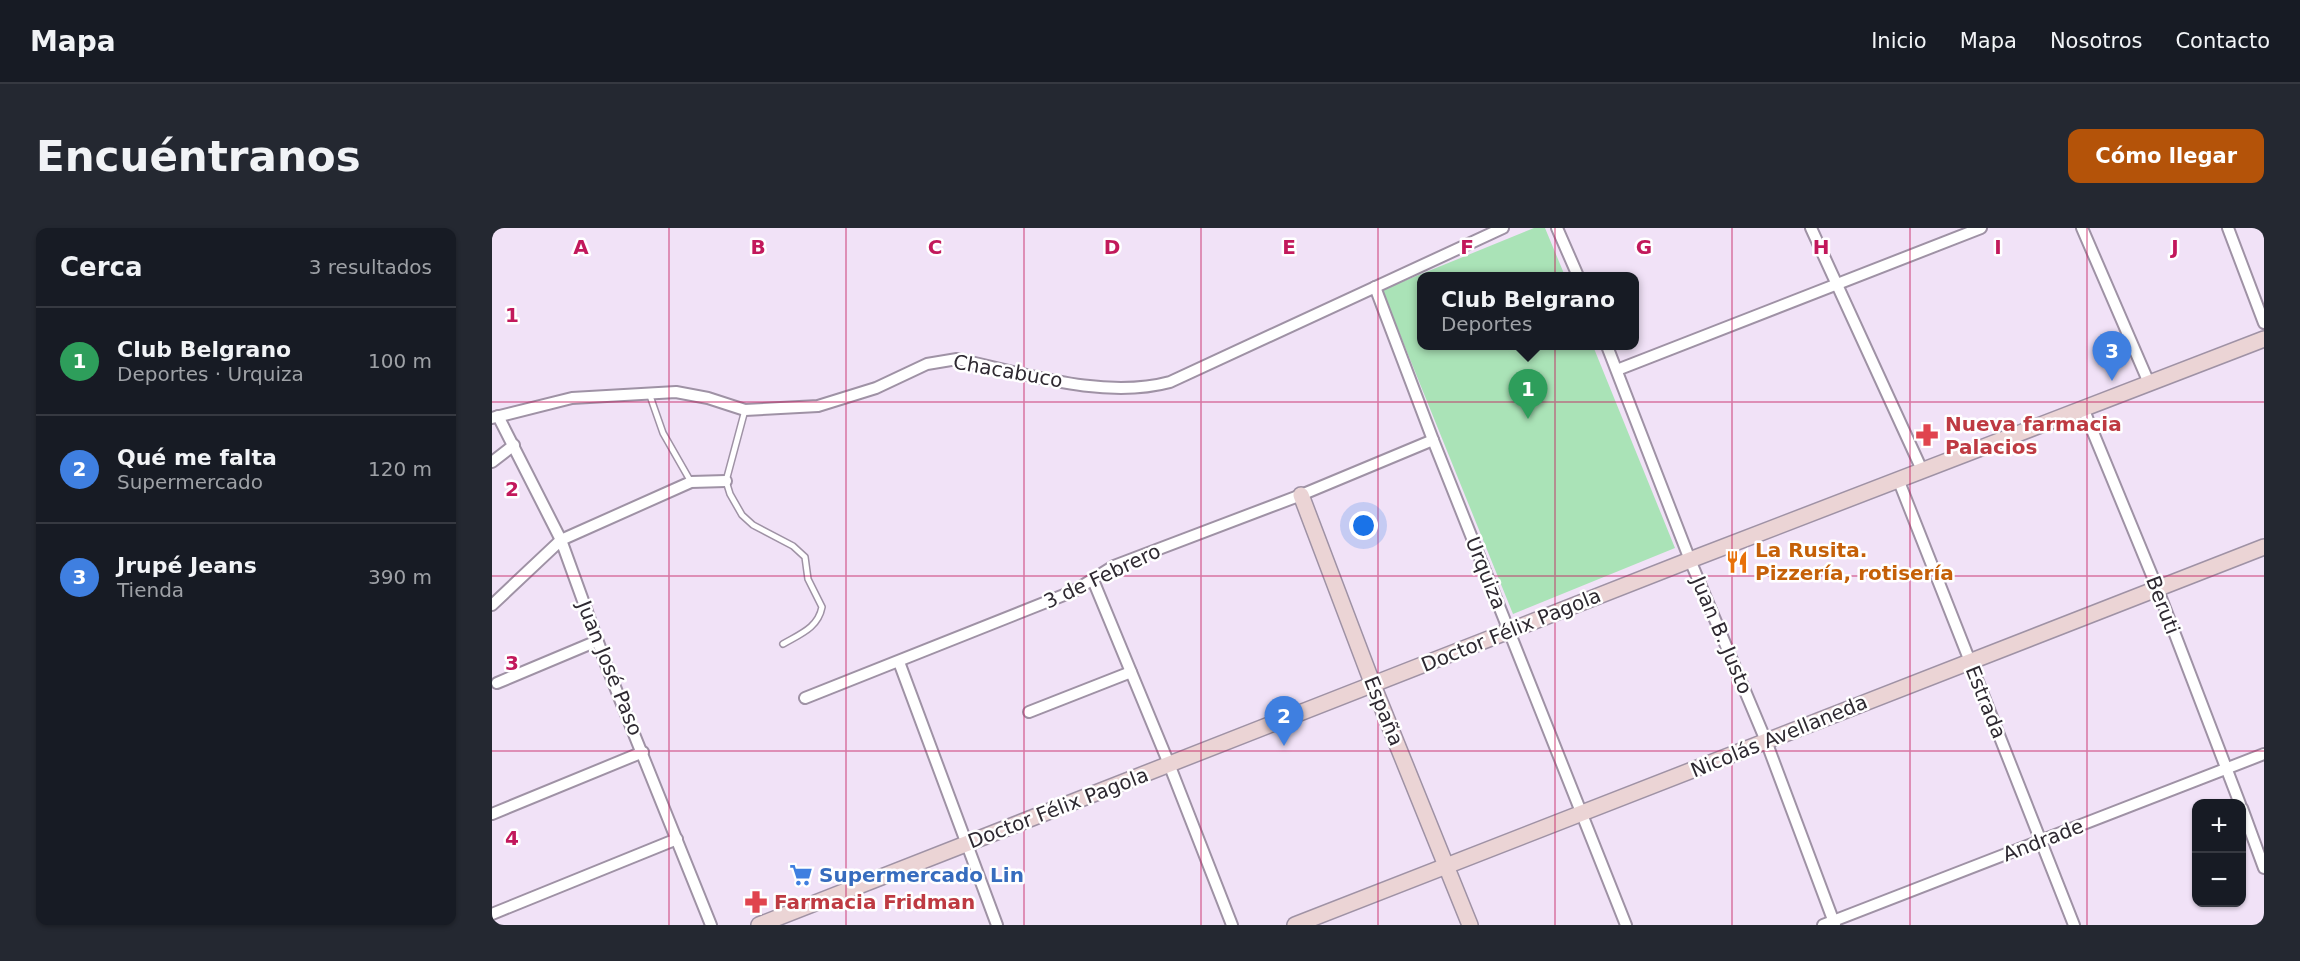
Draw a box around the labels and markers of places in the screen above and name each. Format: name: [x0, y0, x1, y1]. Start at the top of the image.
pin: 3: [2092, 332, 2132, 381]
pin: 1: [1508, 370, 1548, 419]
place label: Nueva farmacia Palacios: [1945, 412, 2122, 459]
pharmacy icon: Nueva farmacia Palacios: [1914, 422, 1940, 448]
place label: La Rusita. Pizzería, rotisería: [1755, 538, 1954, 585]
restaurant icon: La Rusita. Pizzería, rotisería: [1724, 549, 1750, 575]
pin: 2: [1264, 696, 1304, 746]
supermarket icon: Supermercado Lin: [788, 862, 814, 888]
place label: Supermercado Lin: [819, 863, 1024, 887]
pharmacy icon: Farmacia Fridman: [743, 889, 769, 915]
place label: Farmacia Fridman: [774, 890, 975, 914]

